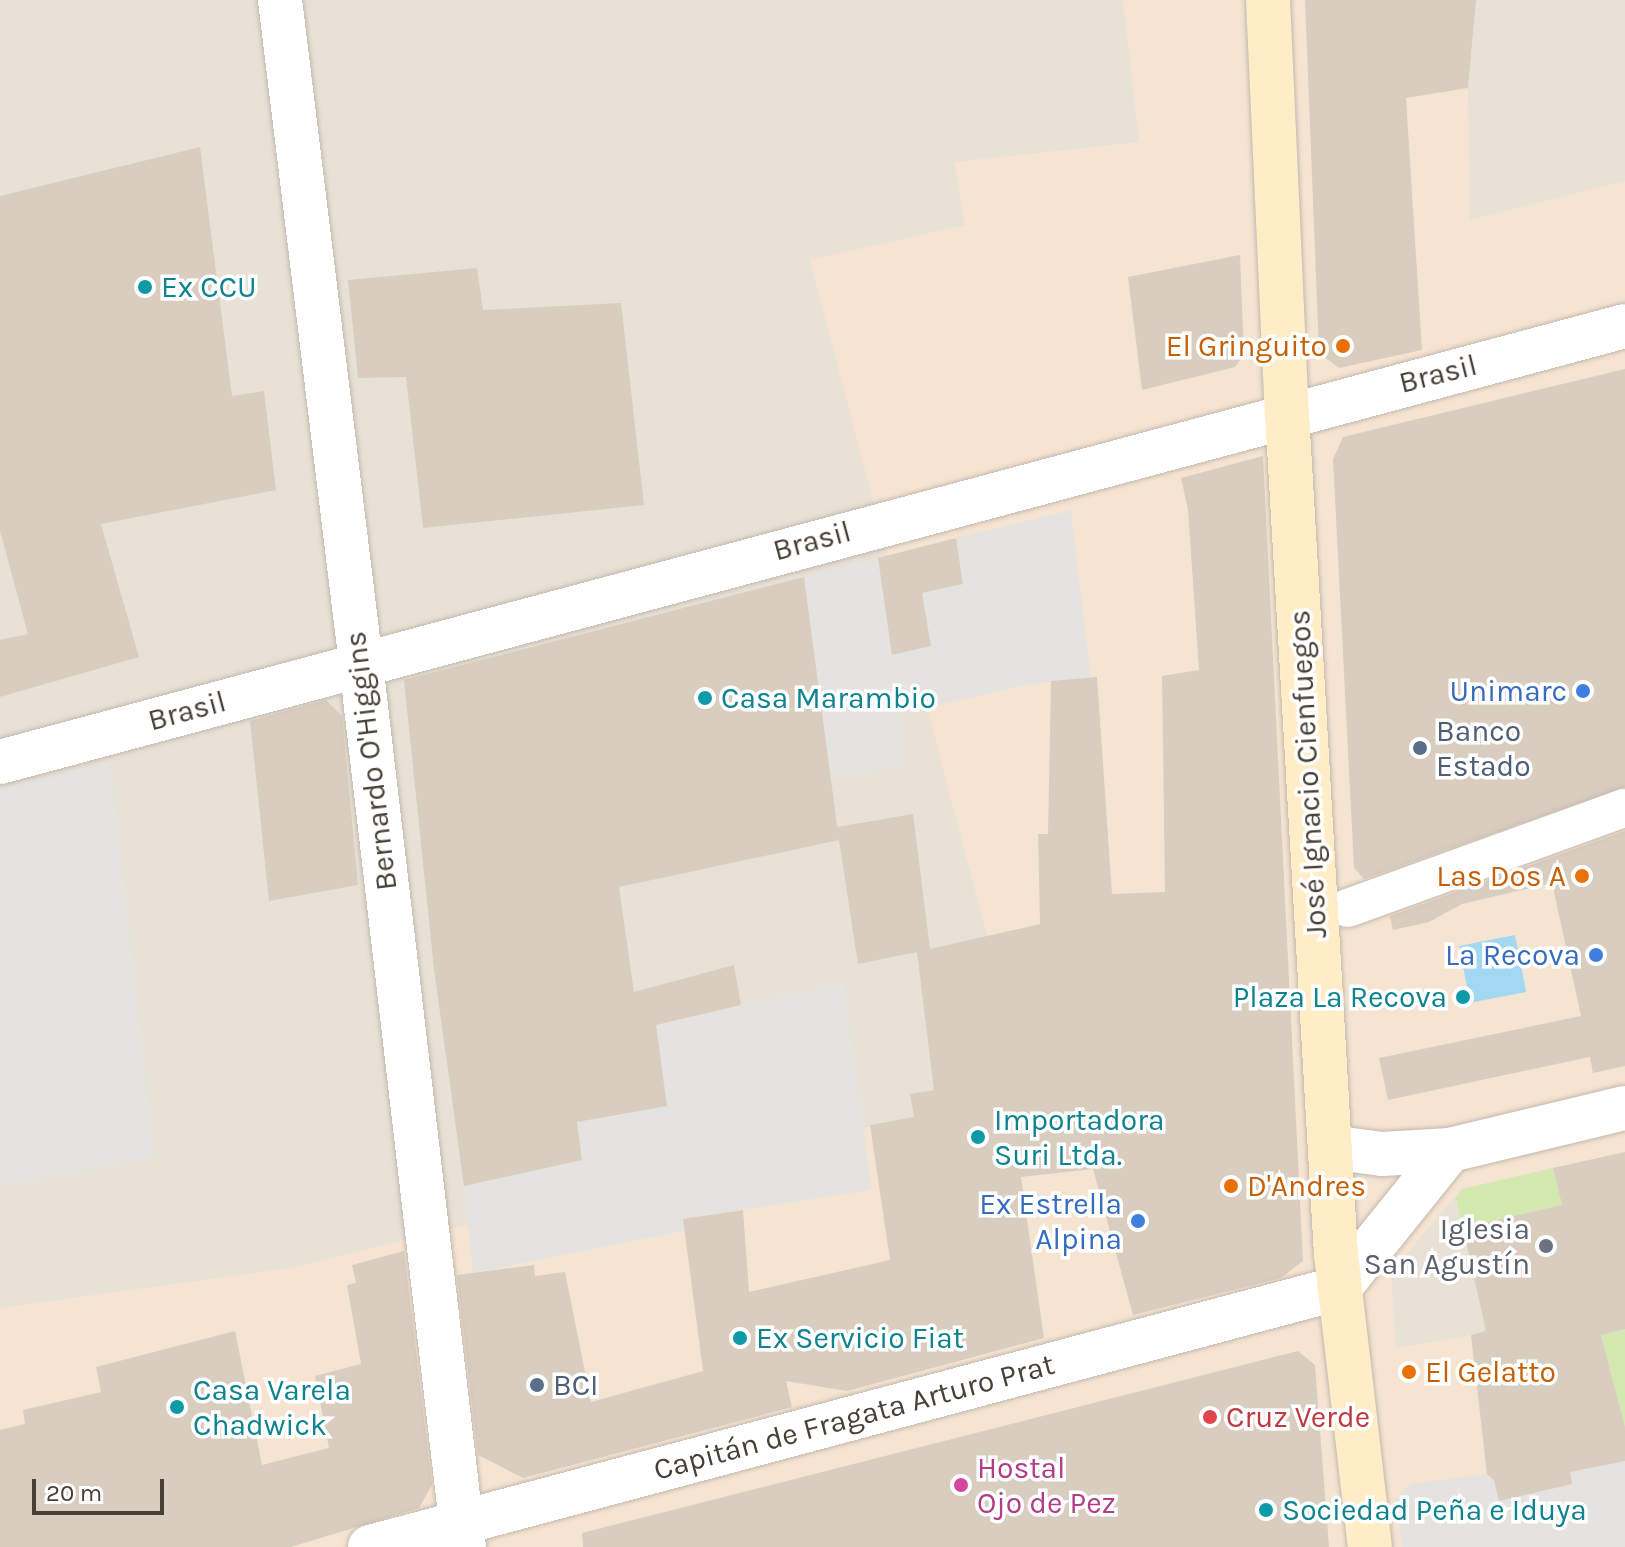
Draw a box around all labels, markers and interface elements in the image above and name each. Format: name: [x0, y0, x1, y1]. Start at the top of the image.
place label: Ex CCU: [161, 269, 257, 305]
marker: Ex CCU: [136, 278, 154, 296]
place label: El Gringuito: [1166, 328, 1327, 364]
marker: El Gringuito: [1334, 337, 1352, 355]
street label: Brasil: [1395, 347, 1481, 401]
street label: Brasil: [769, 513, 855, 569]
street label: José Ignacio Cienfuegos: [1281, 609, 1335, 939]
street label: Bernardo O'Higgins: [337, 629, 405, 893]
place label: Unimarc: [1449, 673, 1567, 709]
place label: Casa Marambio: [721, 680, 936, 716]
marker: Unimarc: [1574, 682, 1592, 700]
street label: Brasil: [144, 683, 230, 739]
marker: Casa Marambio: [696, 689, 714, 707]
place label: Banco Estado: [1436, 713, 1531, 784]
marker: Banco Estado: [1411, 739, 1429, 757]
place label: Las Dos A: [1436, 858, 1566, 894]
marker: Las Dos A: [1573, 867, 1591, 885]
place label: La Recova: [1445, 937, 1580, 973]
marker: La Recova: [1587, 946, 1605, 964]
place label: Plaza La Recova: [1233, 979, 1447, 1015]
marker: Plaza La Recova: [1454, 988, 1472, 1006]
place label: Importadora Suri Ltda.: [994, 1102, 1165, 1172]
marker: Importadora Suri Ltda.: [969, 1128, 987, 1146]
place label: D'Andres: [1247, 1168, 1366, 1204]
marker: D'Andres: [1222, 1177, 1240, 1195]
place label: Ex Estrella Alpina: [979, 1186, 1122, 1256]
place label: Iglesia San Agustín: [1364, 1211, 1530, 1282]
marker: Ex Estrella Alpina: [1129, 1212, 1147, 1230]
marker: Iglesia San Agustín: [1537, 1237, 1555, 1255]
place label: Ex Servicio Fiat: [756, 1320, 964, 1356]
marker: Ex Servicio Fiat: [731, 1329, 749, 1347]
street label: Capitán de Fragata Arturo Prat: [650, 1346, 1058, 1488]
place label: El Gelatto: [1425, 1354, 1556, 1390]
marker: El Gelatto: [1400, 1363, 1418, 1381]
place label: BCI: [553, 1367, 598, 1403]
place label: Casa Varela Chadwick: [193, 1372, 351, 1442]
marker: BCI: [528, 1376, 546, 1394]
marker: Casa Varela Chadwick: [168, 1398, 186, 1416]
place label: Cruz Verde: [1226, 1399, 1370, 1435]
marker: Cruz Verde: [1201, 1408, 1219, 1426]
place label: Hostal Ojo de Pez: [977, 1450, 1116, 1520]
scale bar: [36, 1463, 168, 1513]
marker: Hostal Ojo de Pez: [952, 1476, 970, 1494]
text: 20 m: [46, 1479, 102, 1507]
place label: Sociedad Peña e Iduya: [1282, 1492, 1587, 1528]
marker: Sociedad Peña e Iduya: [1257, 1501, 1275, 1519]

